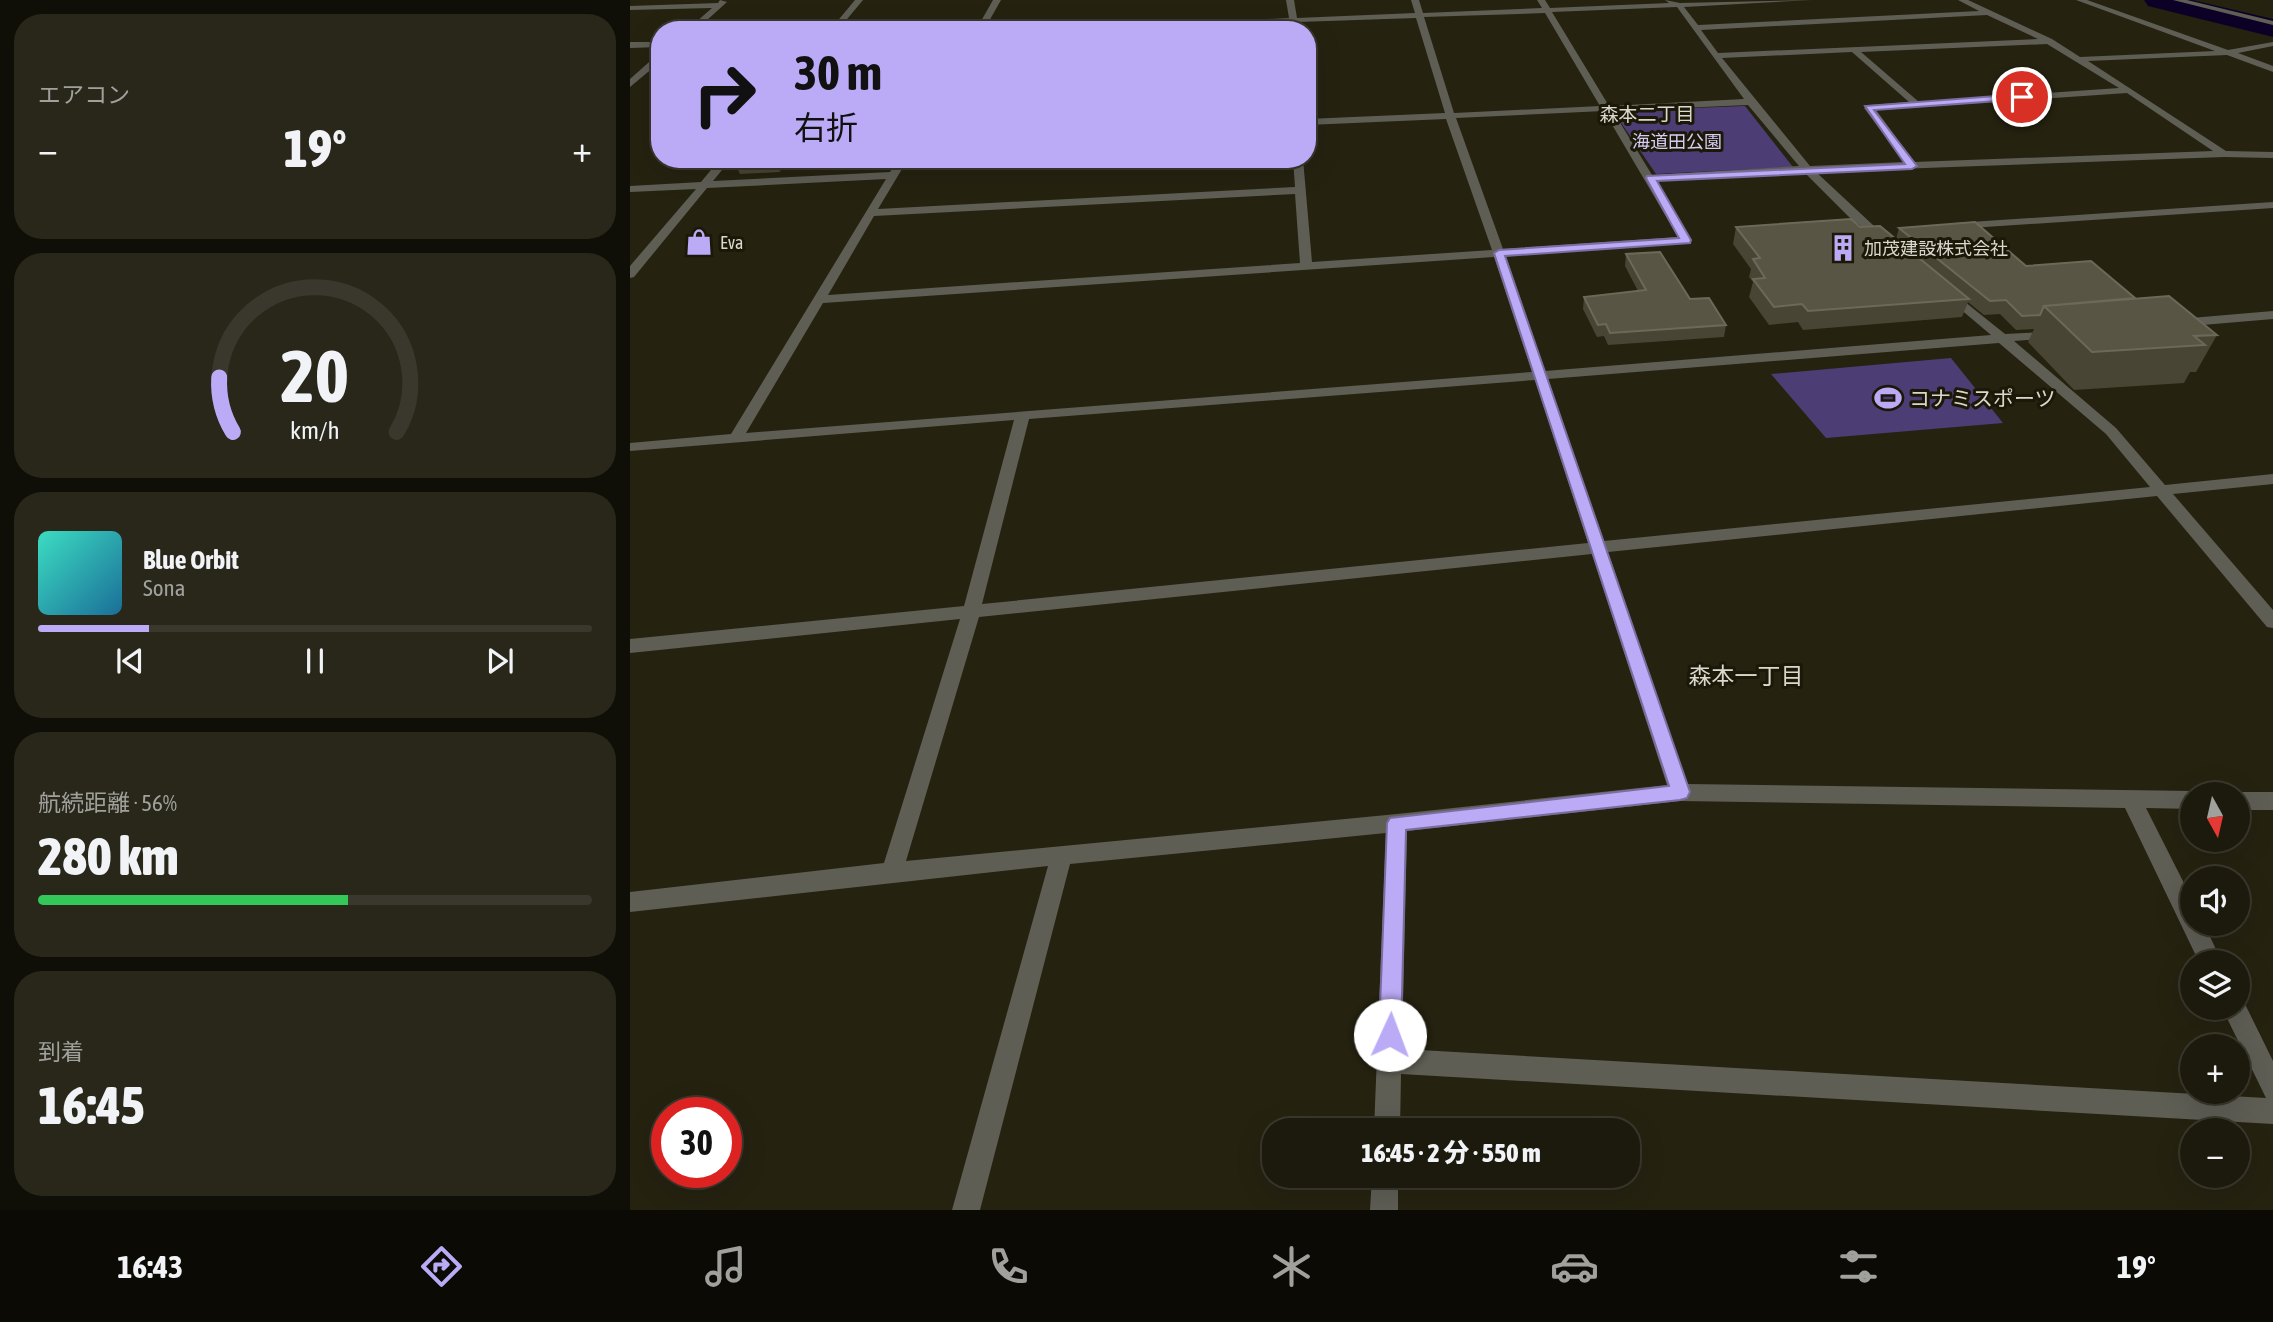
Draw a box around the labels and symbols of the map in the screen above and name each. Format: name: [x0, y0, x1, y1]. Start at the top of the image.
pin: [1992, 67, 2052, 127]
district label: 森本二丁目: [1599, 103, 1695, 125]
park label: 海道田公園: [1632, 131, 1722, 152]
shop icon: Eva: [684, 227, 714, 257]
place label: Eva: [720, 232, 743, 253]
building icon: 加茂建設株式会社: [1828, 233, 1858, 263]
place label: 加茂建設株式会社: [1864, 238, 2008, 259]
sports icon: コナミスポーツ: [1873, 383, 1903, 413]
place label: コナミスポーツ: [1909, 386, 2056, 410]
district label: 森本一丁目: [1689, 663, 1804, 689]
north arrow: [2180, 782, 2250, 852]
position arrow: [1353, 998, 1427, 1072]
speed limit sign: 30: [651, 1097, 742, 1188]

